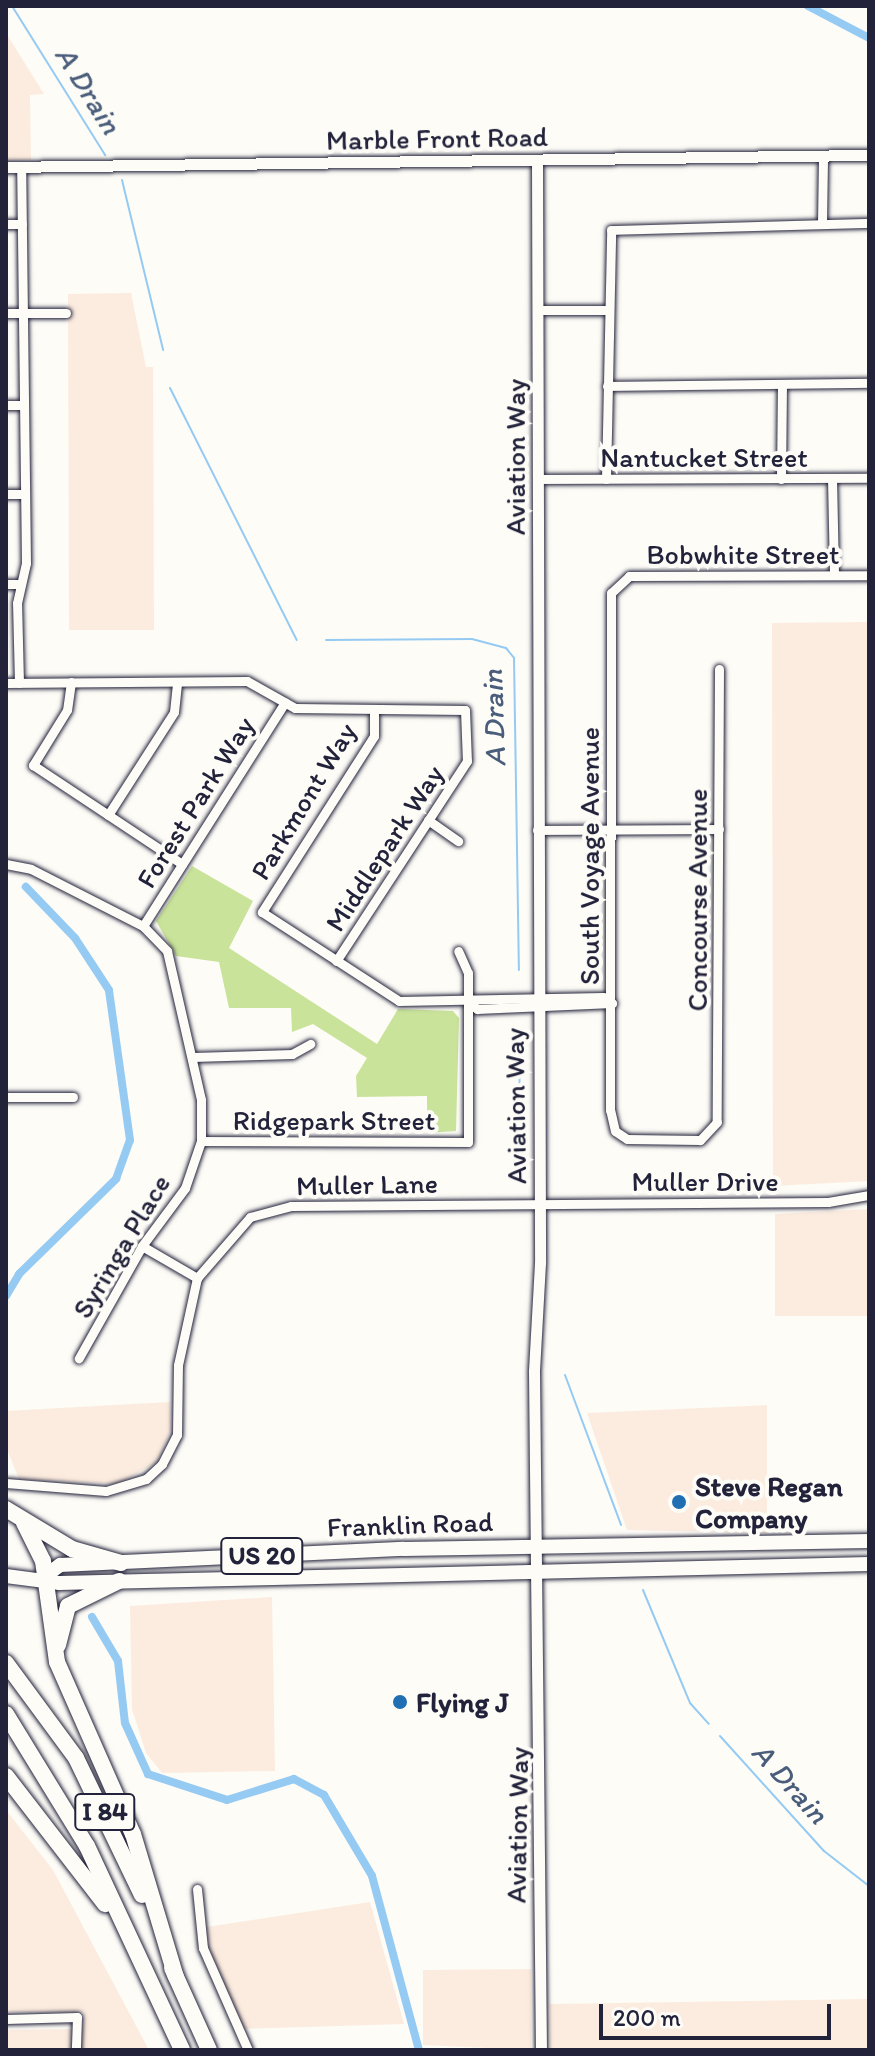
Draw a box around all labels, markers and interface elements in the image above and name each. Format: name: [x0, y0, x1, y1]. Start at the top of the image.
water label: A Drain: [47, 39, 129, 141]
street label: Marble Front Road: [326, 119, 548, 157]
street label: Aviation Way: [498, 379, 532, 535]
street label: Nantucket Street: [601, 440, 807, 474]
street label: Bobwhite Street: [647, 537, 839, 571]
water label: A Drain: [474, 669, 514, 767]
street label: Forest Park Way: [130, 711, 260, 893]
street label: Parkmont Way: [243, 717, 363, 885]
street label: South Voyage Avenue: [572, 729, 606, 983]
street label: Middlepark Way: [318, 758, 450, 938]
street label: Concourse Avenue: [680, 789, 714, 1011]
street label: Aviation Way: [497, 1028, 533, 1184]
street label: Ridgepark Street: [233, 1103, 435, 1137]
street label: Muller Drive: [631, 1164, 779, 1198]
street label: Muller Lane: [296, 1166, 438, 1202]
street label: Syringa Place: [65, 1168, 177, 1324]
place label: Steve Regan Company: [695, 1469, 840, 1535]
marker: Steve Regan Company: [670, 1493, 688, 1511]
street label: Franklin Road: [327, 1504, 493, 1544]
road number: US 20: [220, 1534, 304, 1578]
place label: Flying J: [416, 1685, 509, 1719]
marker: Flying J: [391, 1693, 409, 1711]
water label: A Drain: [744, 1735, 836, 1831]
street label: Aviation Way: [499, 1747, 535, 1903]
road number: I 84: [73, 1790, 137, 1834]
scale bar: [603, 1988, 835, 2038]
text: 200 m: [613, 2003, 681, 2032]

